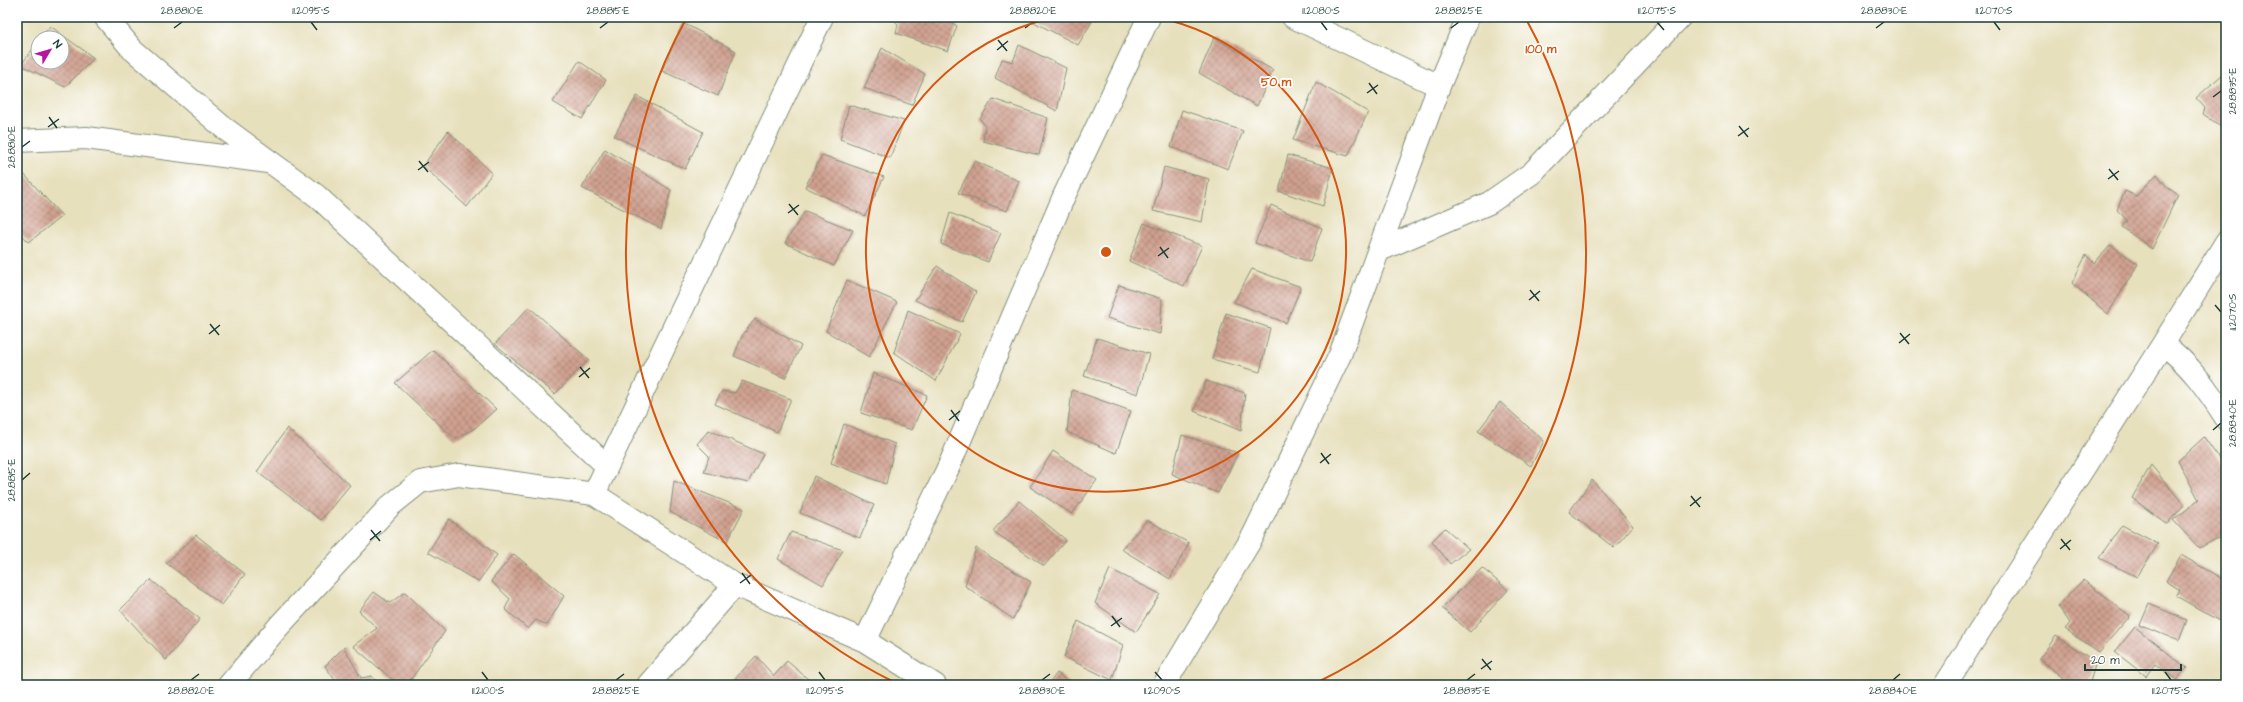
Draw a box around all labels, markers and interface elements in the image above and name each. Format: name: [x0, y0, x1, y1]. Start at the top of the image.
text: 28.8810°E: [161, 4, 203, 18]
text: 11.2095°S: [292, 4, 330, 18]
text: 28.8815°E: [586, 4, 630, 18]
text: 28.8820°E: [1010, 4, 1056, 18]
text: 11.2080°S: [1302, 4, 1340, 18]
text: 28.8825°E: [1435, 4, 1483, 18]
text: 11.2075°S: [1638, 4, 1676, 18]
text: 28.8830°E: [1861, 4, 1907, 18]
text: 11.2070°S: [1975, 4, 2013, 18]
north arrow: [30, 30, 70, 70]
text: N: [49, 37, 66, 52]
text: 100 m: [1526, 41, 1557, 58]
text: 28.8835°E: [2226, 67, 2240, 114]
text: 50 m: [1261, 74, 1292, 91]
text: 28.8810°E: [5, 126, 19, 168]
centre of rings: [1099, 245, 1113, 259]
text: 11.2070°S: [2226, 293, 2240, 331]
text: 28.8840°E: [2226, 399, 2240, 447]
text: 28.8815°E: [5, 458, 19, 502]
scale bar: [2085, 646, 2181, 672]
text: 20 m: [2091, 652, 2120, 669]
text: 28.8820°E: [168, 684, 214, 698]
text: 11.2100°S: [472, 684, 505, 698]
text: 28.8825°E: [592, 684, 640, 698]
text: 11.2095°S: [806, 684, 844, 698]
text: 28.8830°E: [1019, 684, 1065, 698]
text: 11.2090°S: [1144, 684, 1181, 698]
text: 28.8835°E: [1444, 684, 1491, 698]
text: 28.8840°E: [1869, 684, 1917, 698]
text: 11.2075°S: [2152, 684, 2190, 698]

